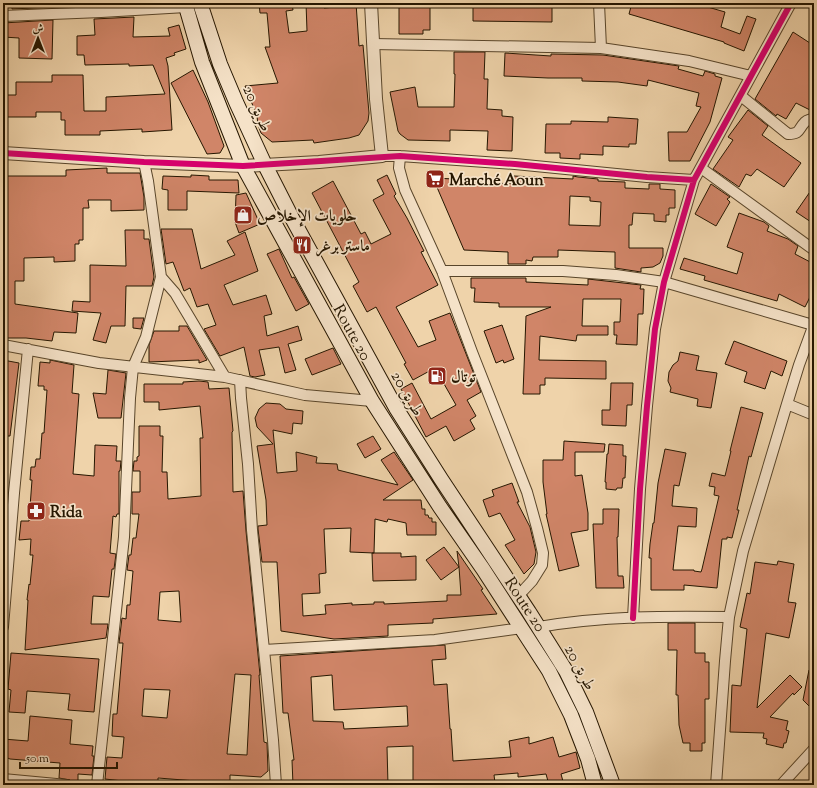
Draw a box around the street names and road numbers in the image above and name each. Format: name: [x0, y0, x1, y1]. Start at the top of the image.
street label: طريق 20: [235, 82, 276, 136]
street label: Route 20: [326, 301, 376, 366]
street label: طريق 20: [384, 367, 428, 421]
street label: Route 20: [498, 573, 550, 637]
street label: طريق 20: [557, 641, 600, 695]

